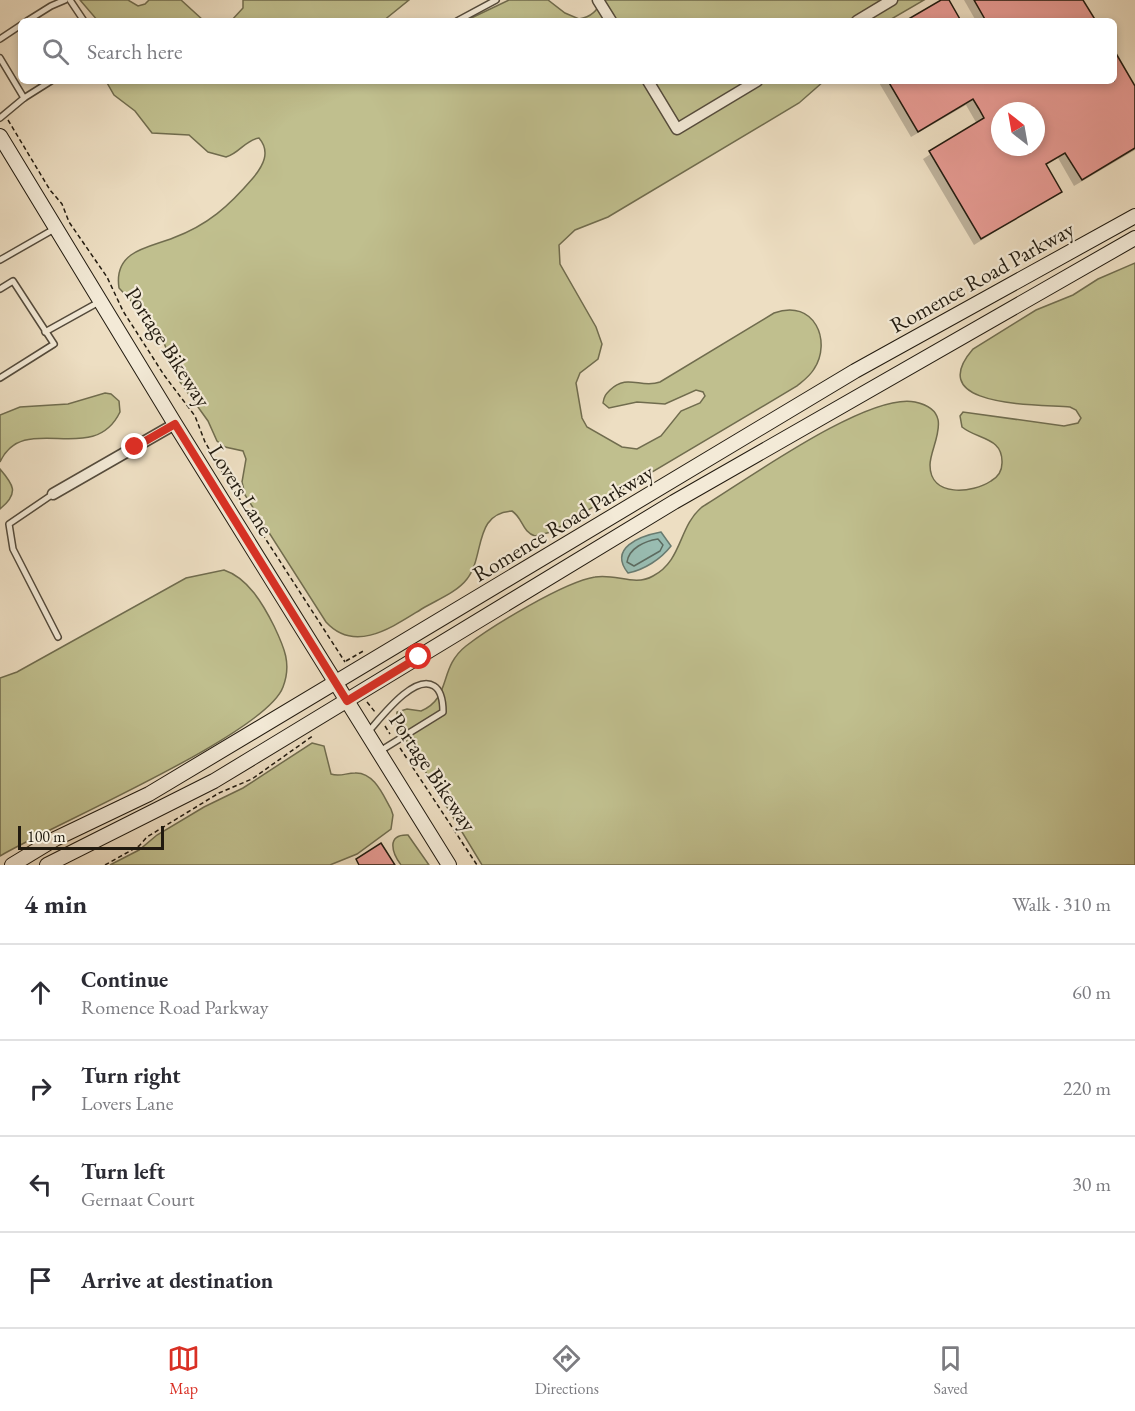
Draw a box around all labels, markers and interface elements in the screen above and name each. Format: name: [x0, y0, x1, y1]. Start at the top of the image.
search box: [18, 18, 1117, 84]
icon: search: [39, 35, 72, 68]
text: Search here: [87, 37, 182, 66]
north arrow: [991, 102, 1045, 156]
street label: Romence Road Parkway: [885, 214, 1080, 340]
street label: Portage Bikeway: [118, 281, 218, 413]
route end: [121, 433, 147, 459]
street label: Lovers Lane: [202, 439, 280, 541]
street label: Romence Road Parkway: [467, 457, 659, 589]
route start: [405, 643, 431, 669]
street label: Portage Bikeway: [382, 707, 484, 837]
scale bar: [18, 823, 164, 850]
text: 100 m: [27, 826, 66, 847]
text: 4 min: [24, 887, 87, 921]
text: Walk · 310 m: [1012, 891, 1111, 917]
text: Continue: [81, 965, 168, 994]
icon: ahead: [24, 976, 57, 1009]
text: 60 m: [1072, 979, 1111, 1005]
text: Romence Road Parkway: [81, 994, 269, 1020]
text: Turn right: [81, 1061, 180, 1090]
icon: right: [24, 1072, 57, 1105]
text: 220 m: [1063, 1075, 1111, 1101]
text: Lovers Lane: [81, 1090, 174, 1116]
text: Turn left: [81, 1157, 165, 1186]
icon: left: [24, 1168, 57, 1201]
text: 30 m: [1072, 1171, 1111, 1197]
text: Gernaat Court: [81, 1186, 194, 1212]
icon: arrive: [24, 1264, 57, 1297]
text: Arrive at destination: [81, 1266, 273, 1295]
tab: Map: [167, 1342, 200, 1399]
tab: Directions: [535, 1342, 599, 1399]
tab: Saved: [933, 1342, 968, 1399]

